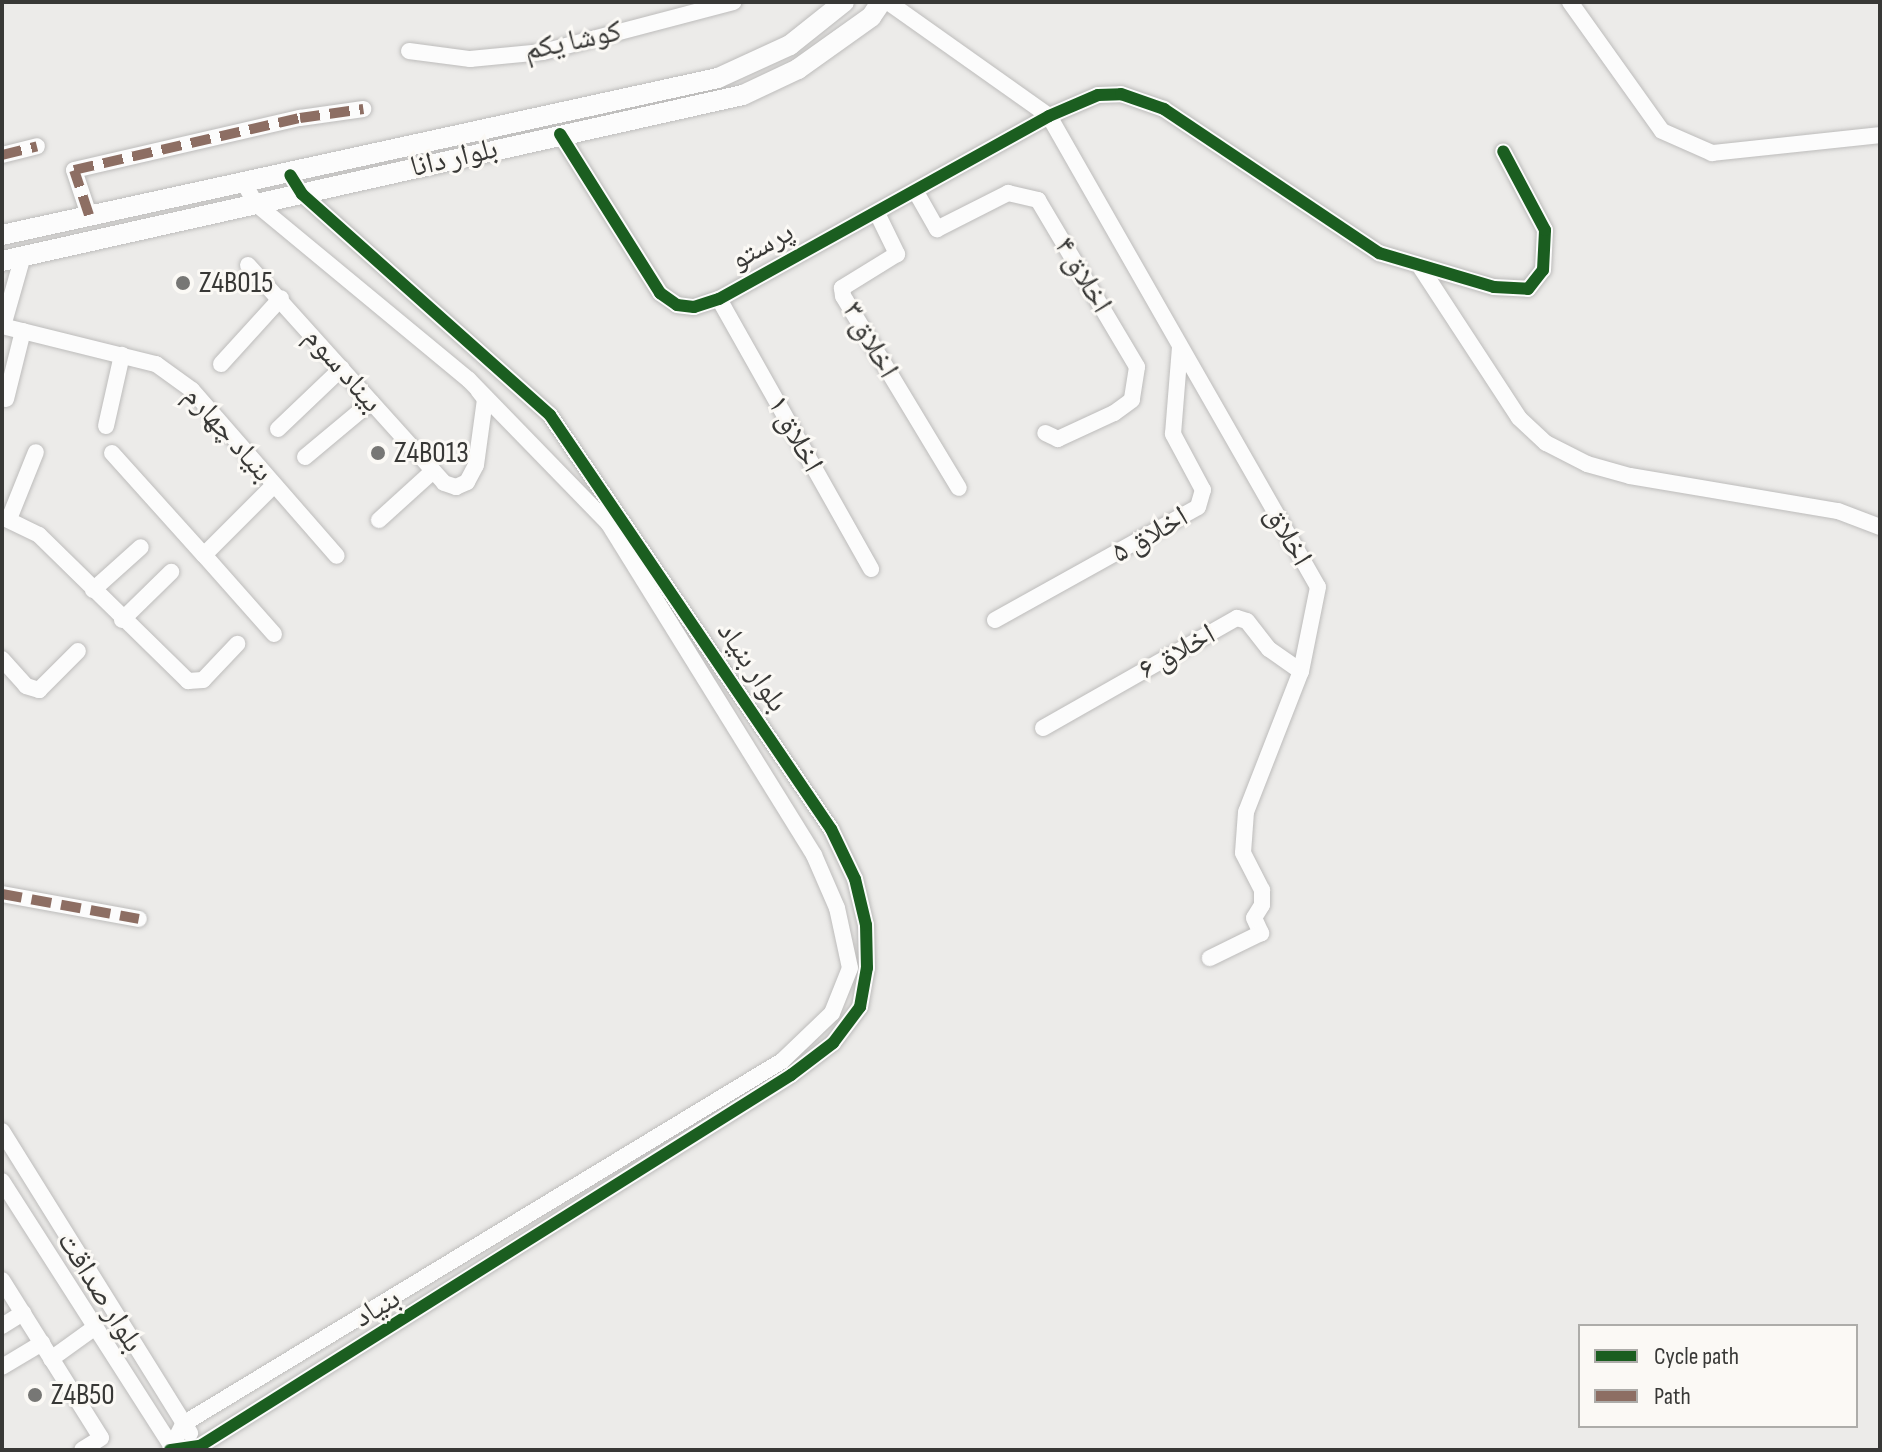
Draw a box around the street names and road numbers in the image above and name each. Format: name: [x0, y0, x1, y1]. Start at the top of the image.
street label: کوشا یکم: [521, 13, 625, 69]
street label: بلوار دانا: [407, 131, 501, 185]
street label: پرستو: [724, 214, 800, 278]
street label: اخلاق ۴: [1046, 231, 1120, 319]
street label: اخلاق ۳: [834, 295, 906, 385]
street label: بیناد سوم: [296, 320, 390, 420]
street label: بنیاد چهارم: [175, 379, 281, 489]
street label: اخلاق ۱: [759, 389, 831, 479]
street label: اخلاق ۵: [1105, 499, 1195, 571]
street label: اخلاق: [1256, 499, 1320, 573]
street label: بلوار بنیاد: [709, 615, 795, 719]
street label: اخلاق ۶: [1132, 616, 1222, 688]
street label: بلوار صداقت: [49, 1225, 151, 1359]
street label: بنیاد: [347, 1280, 407, 1336]

